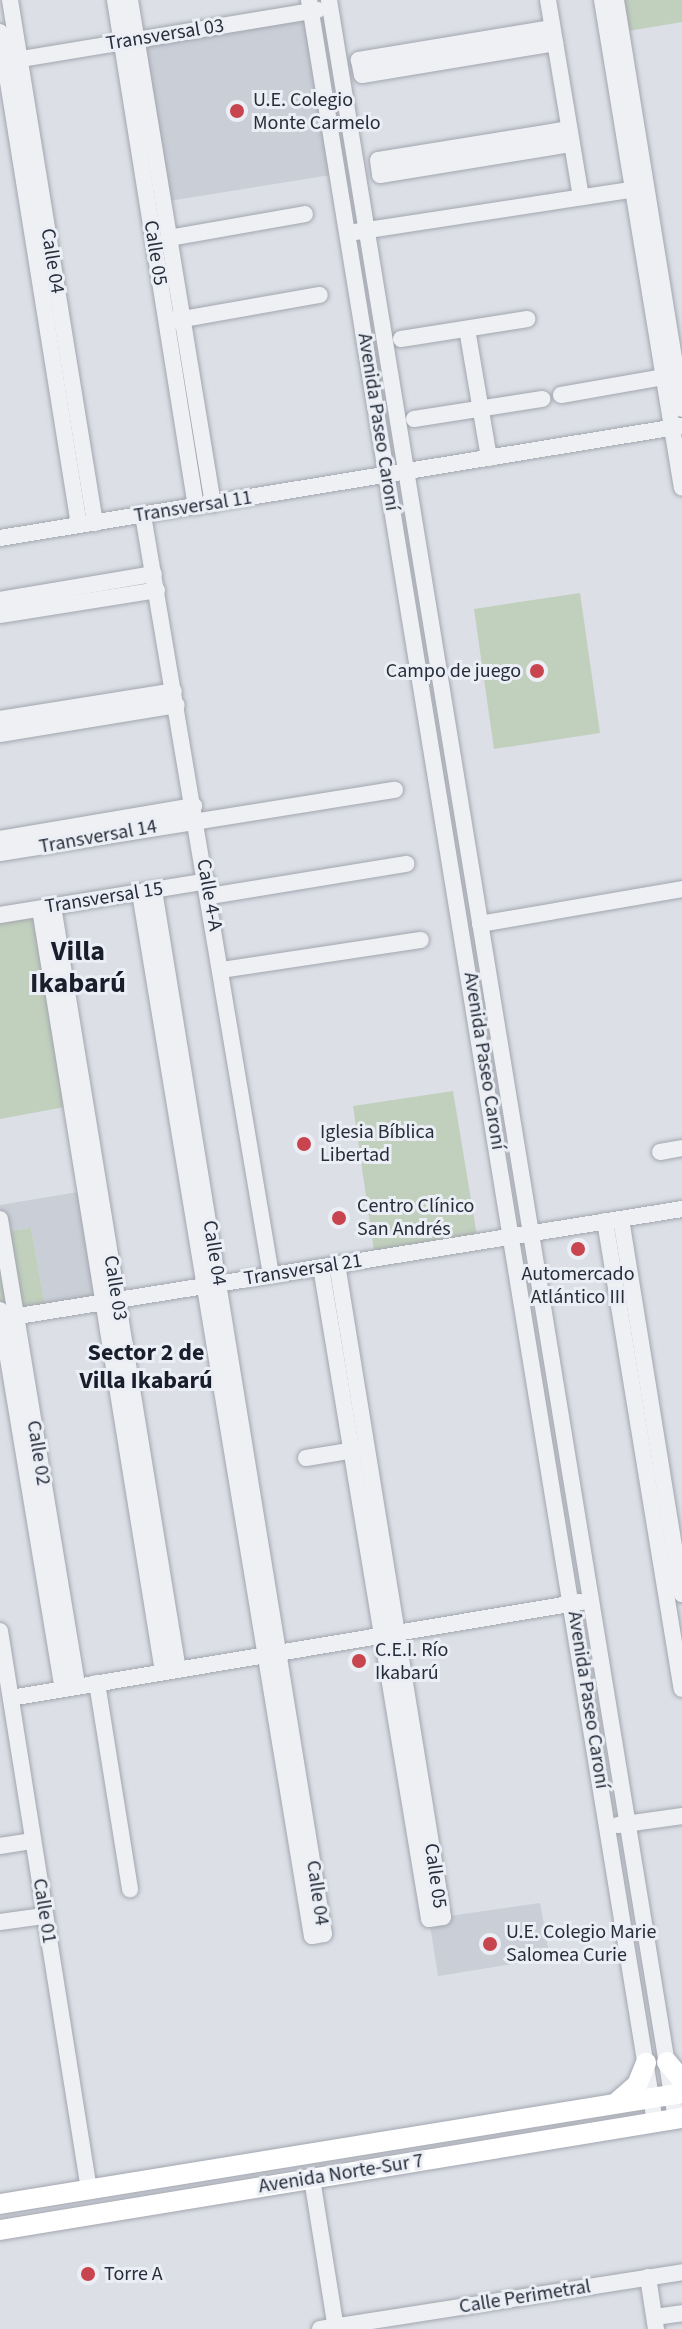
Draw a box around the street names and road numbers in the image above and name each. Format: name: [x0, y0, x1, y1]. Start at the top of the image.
street label: Transversal 03: [104, 14, 226, 56]
street label: Calle 05: [138, 219, 172, 287]
street label: Calle 04: [35, 227, 69, 295]
street label: Avenida Paseo Caroní: [352, 331, 404, 513]
street label: Transversal 11: [132, 486, 254, 528]
street label: Transversal 14: [37, 815, 159, 859]
street label: Calle 4-A: [191, 857, 227, 933]
street label: Transversal 15: [43, 877, 165, 919]
street label: Avenida Paseo Caroní: [458, 970, 510, 1152]
street label: Calle 04: [197, 1219, 231, 1287]
street label: Transversal 21: [242, 1249, 364, 1291]
street label: Calle 03: [98, 1254, 132, 1322]
street label: Calle 02: [21, 1419, 55, 1487]
street label: Avenida Paseo Caroní: [562, 1609, 614, 1791]
street label: Calle 05: [419, 1842, 451, 1910]
street label: Calle 04: [301, 1859, 333, 1927]
street label: Calle 01: [27, 1877, 61, 1945]
street label: Avenida Norte-Sur 7: [257, 2149, 425, 2199]
street label: Calle Perimetral: [457, 2275, 593, 2319]

